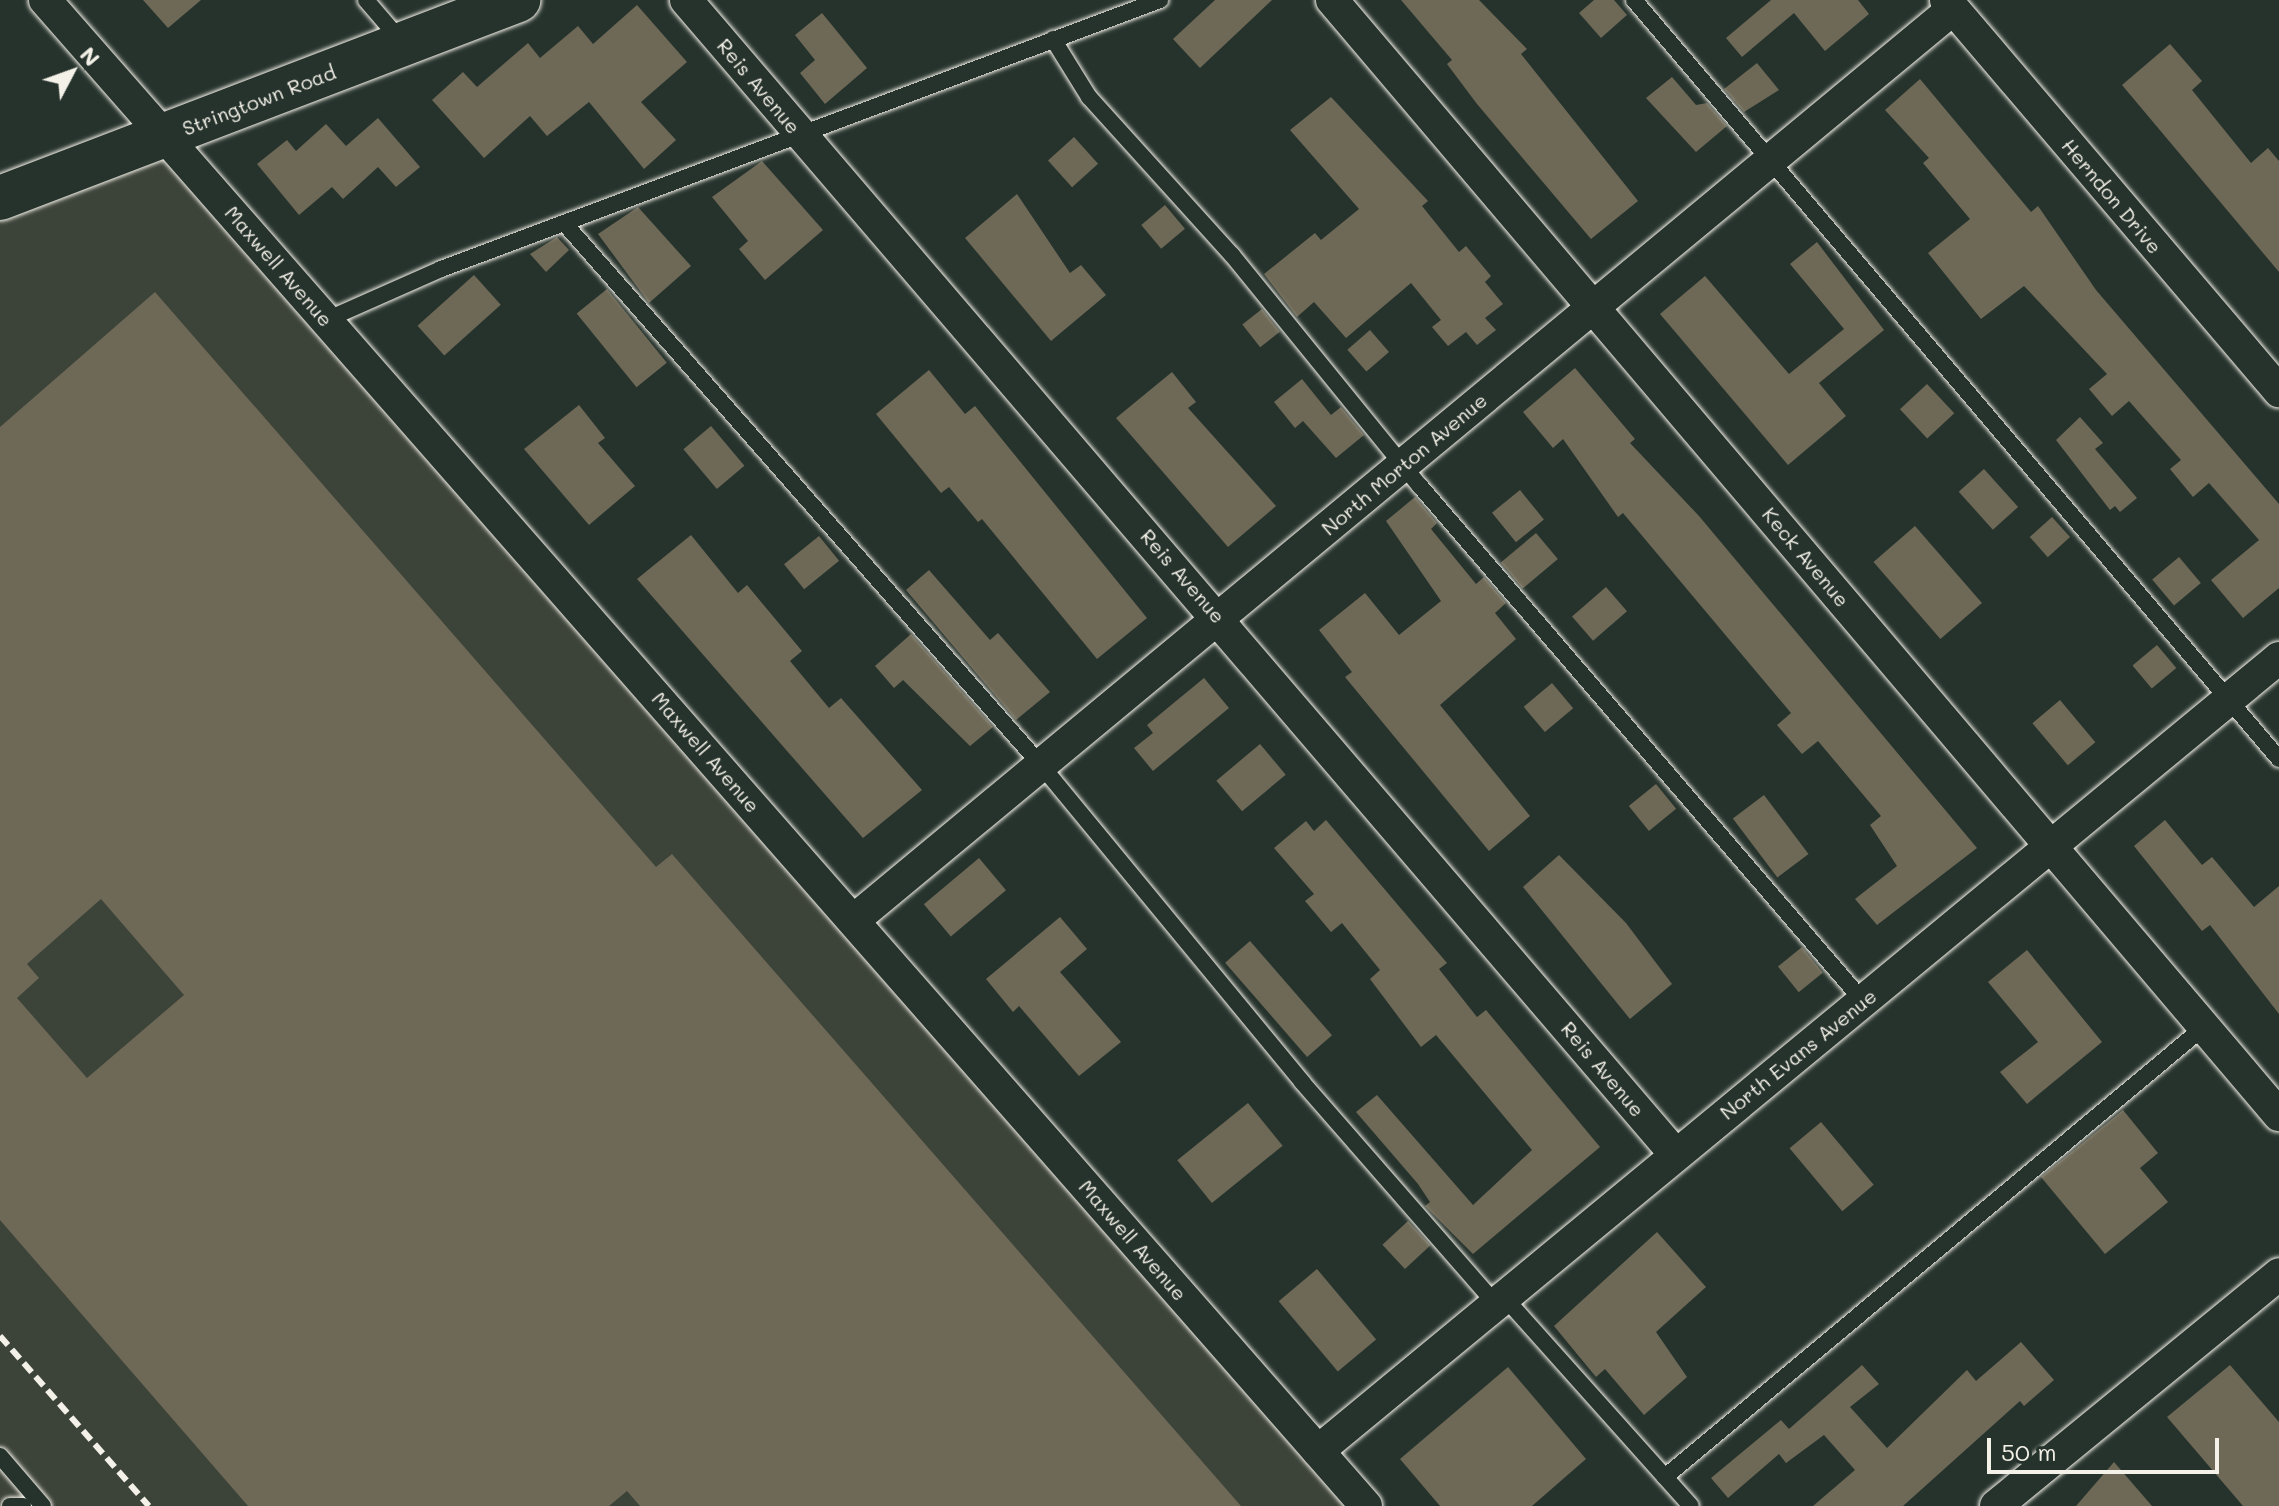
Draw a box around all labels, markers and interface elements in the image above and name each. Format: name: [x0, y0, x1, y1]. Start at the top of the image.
north arrow: [32, 32, 112, 112]
street label: Reis Avenue: [712, 34, 806, 138]
text: N: [74, 40, 107, 72]
street label: Stringtown Road: [179, 60, 339, 140]
street label: Herndon Drive: [2057, 134, 2167, 258]
street label: Maxwell Avenue: [220, 201, 338, 331]
street label: North Morton Avenue: [1316, 388, 1492, 540]
street label: Keck Avenue: [1757, 502, 1855, 612]
street label: Reis Avenue: [1136, 524, 1230, 628]
street label: Maxwell Avenue: [647, 687, 765, 817]
street label: North Evans Avenue: [1715, 984, 1881, 1124]
street label: Reis Avenue: [1556, 1017, 1650, 1121]
street label: Maxwell Avenue: [1074, 1175, 1192, 1305]
scale bar: [1991, 1422, 2223, 1472]
text: 50 m: [2001, 1436, 2057, 1467]

